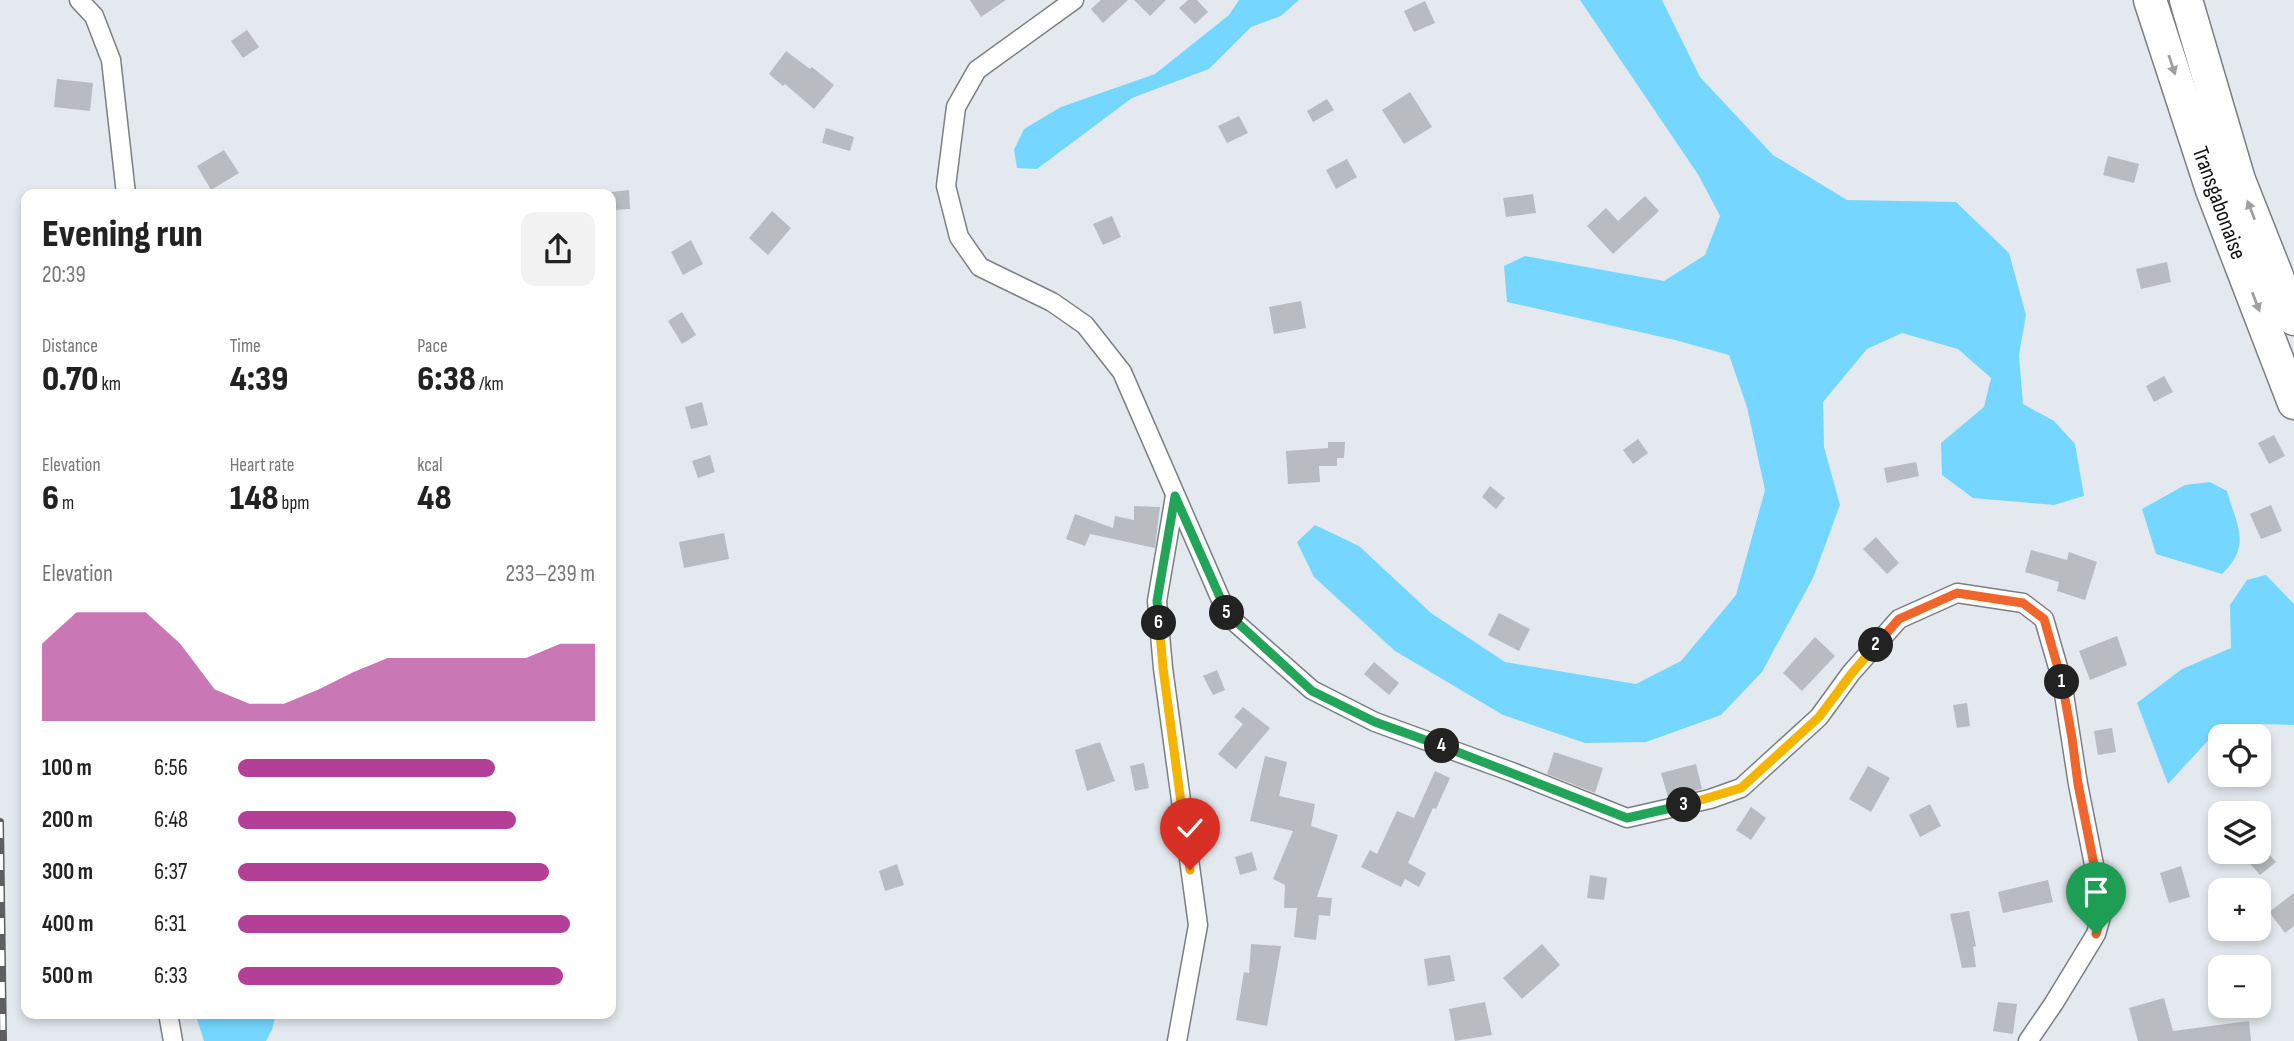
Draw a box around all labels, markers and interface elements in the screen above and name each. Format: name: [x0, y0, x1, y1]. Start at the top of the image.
one-way arrow: [2167, 55, 2177, 76]
street label: Transgabonaise: [2186, 143, 2252, 263]
one-way arrow: [2246, 199, 2257, 220]
text: Evening run: [42, 212, 203, 257]
button: share: [521, 212, 595, 286]
text: 20:39: [42, 261, 86, 289]
one-way arrow: [2250, 292, 2261, 313]
text: Distance: [42, 335, 98, 358]
text: Time: [230, 335, 261, 358]
text: Pace: [417, 335, 448, 358]
text: 0.70: [42, 358, 98, 401]
text: 4:39: [230, 358, 288, 401]
text: 6:38: [417, 358, 476, 401]
text: km: [98, 373, 121, 396]
text: /km: [476, 373, 504, 396]
text: Elevation: [42, 454, 101, 477]
text: Heart rate: [230, 454, 295, 477]
text: kcal: [417, 454, 442, 477]
text: 6: [42, 477, 59, 520]
text: 148: [230, 477, 279, 520]
text: 48: [417, 477, 451, 520]
text: m: [59, 492, 74, 515]
text: bpm: [279, 492, 310, 515]
text: Elevation: [42, 560, 113, 588]
text: 233–239 m: [506, 560, 595, 588]
pin: 5: [1210, 596, 1244, 630]
text: 5: [1222, 601, 1231, 624]
pin: 6: [1142, 606, 1176, 640]
text: 6: [1154, 611, 1163, 634]
pin: 2: [1858, 628, 1894, 662]
text: 2: [1871, 633, 1880, 656]
pin: 1: [2044, 664, 2080, 700]
text: 1: [2058, 670, 2065, 693]
map controls: [2208, 724, 2271, 1018]
button: locate: [2208, 724, 2271, 787]
pin: 4: [1424, 728, 1460, 764]
text: 4: [1437, 734, 1446, 757]
text: 100 m: [42, 754, 92, 782]
text: 6:56: [154, 754, 188, 782]
pin: 3: [1666, 788, 1702, 822]
text: 3: [1679, 793, 1688, 816]
pin: [1160, 798, 1220, 870]
button: layers: [2208, 801, 2271, 864]
text: 200 m: [42, 806, 93, 834]
text: 6:48: [154, 806, 188, 834]
icon: check: [1171, 809, 1209, 847]
text: 300 m: [42, 858, 93, 886]
text: 6:37: [154, 858, 187, 886]
pin: [2066, 862, 2126, 934]
icon: arrive: [2077, 873, 2115, 911]
button: +: [2208, 878, 2271, 941]
text: 400 m: [42, 910, 93, 938]
text: 6:31: [154, 910, 186, 938]
button: −: [2208, 955, 2271, 1018]
text: 500 m: [42, 962, 93, 990]
text: 6:33: [154, 962, 188, 990]

